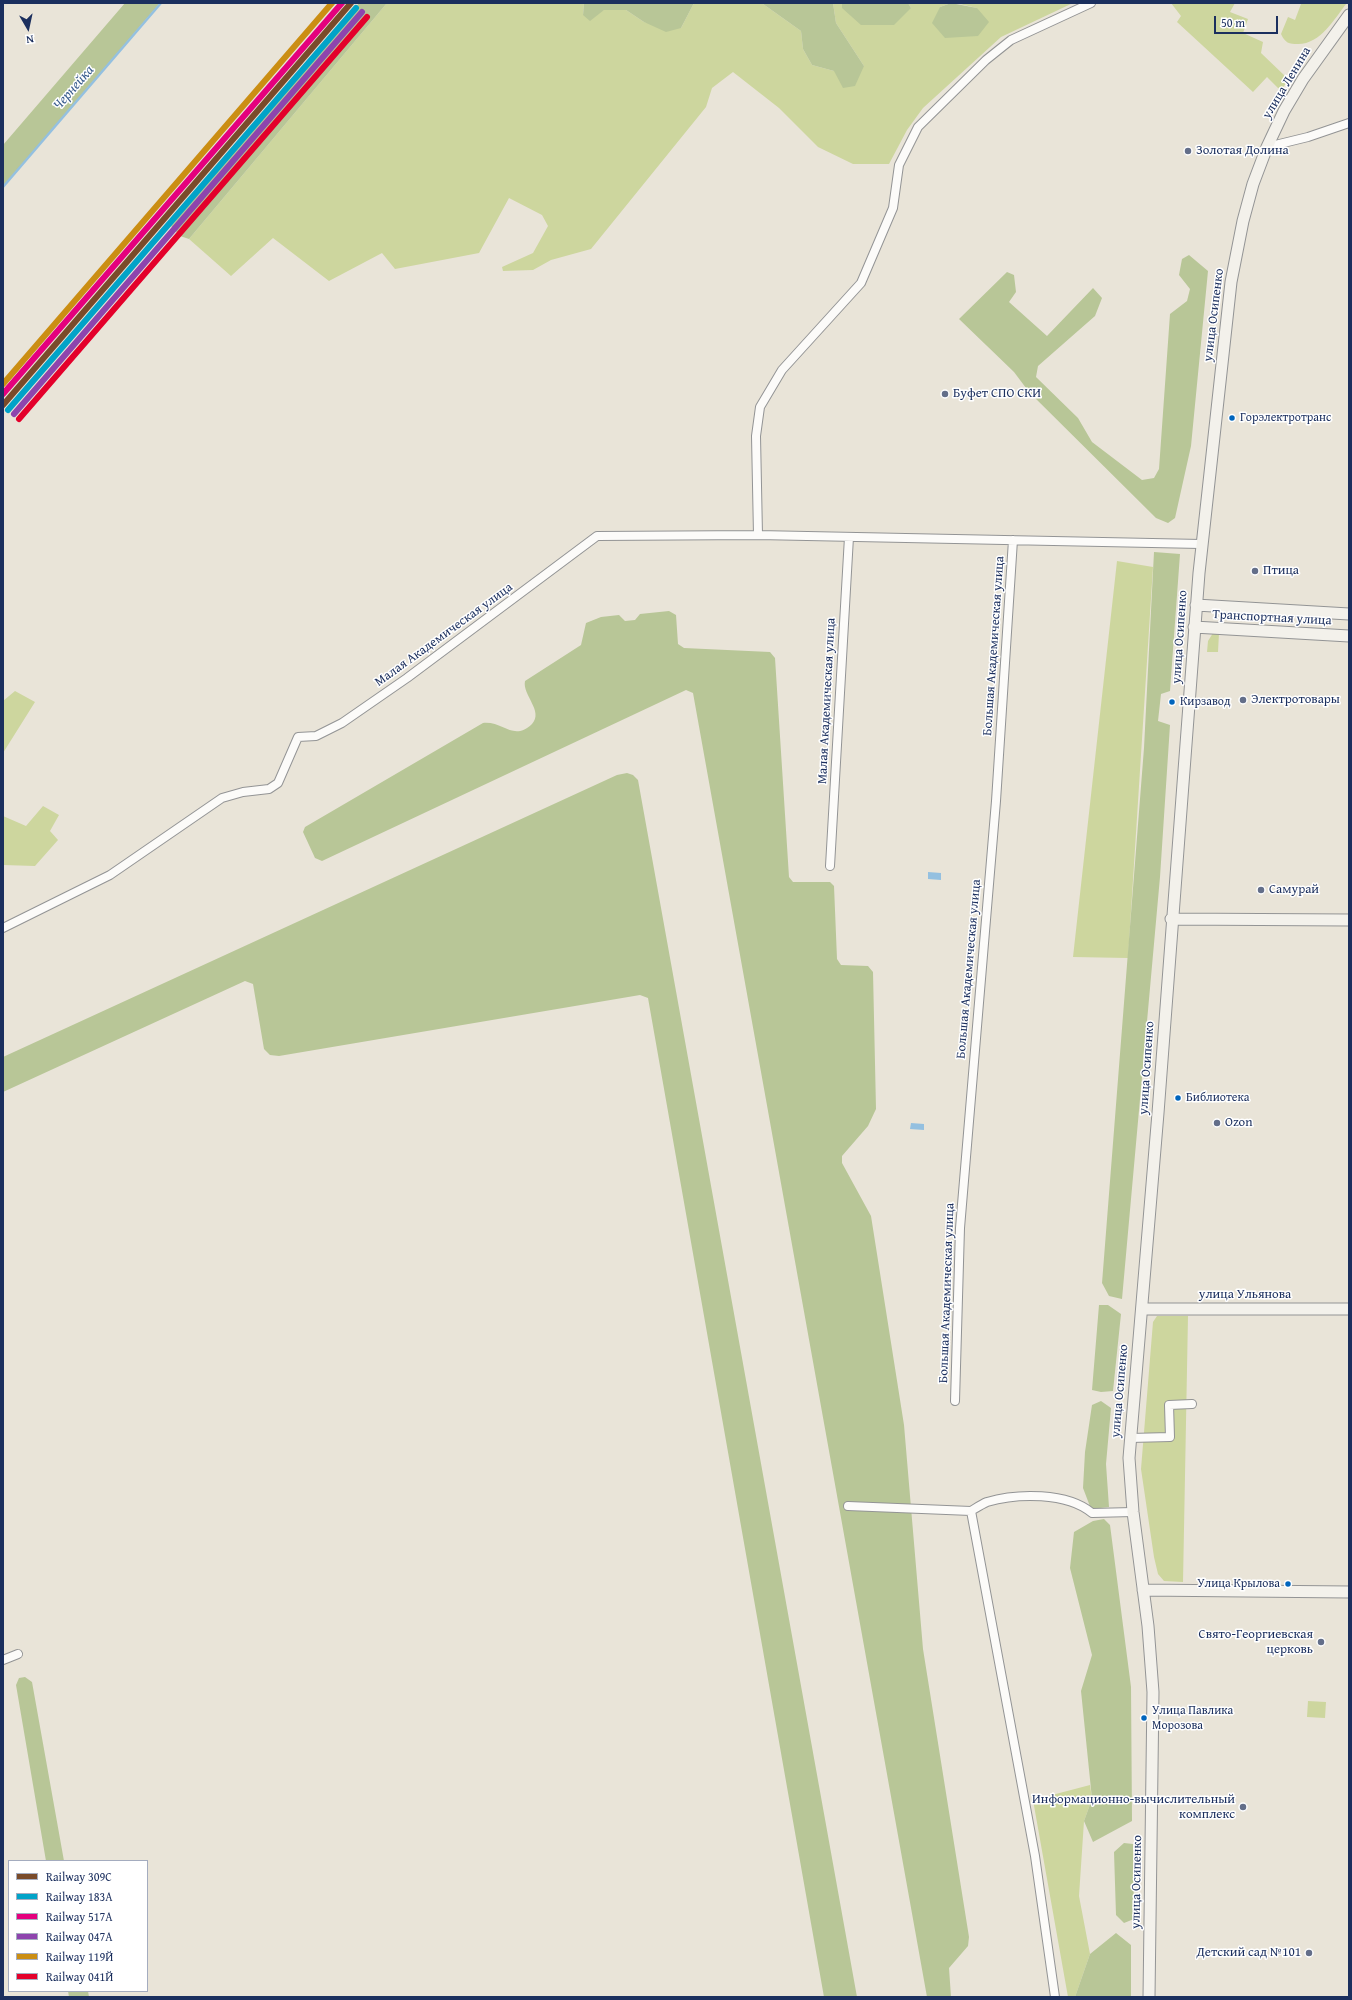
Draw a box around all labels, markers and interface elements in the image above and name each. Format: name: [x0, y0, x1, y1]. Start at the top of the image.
north arrow: [8, 8, 48, 48]
scale bar: [1216, 8, 1280, 34]
text: 50 m: [1221, 14, 1245, 31]
text: N: [25, 31, 35, 48]
street label: улица Ленина: [1259, 44, 1315, 122]
water label: Чернейка: [50, 62, 98, 114]
place label: Золотая Долина: [1196, 143, 1289, 159]
marker: Золотая Долина: [1183, 146, 1193, 156]
street label: улица Осипенко: [1201, 268, 1227, 362]
place label: Буфет СПО СКИ: [953, 386, 1041, 402]
marker: Буфет СПО СКИ: [940, 389, 950, 399]
place label: Горэлектротранс: [1240, 411, 1331, 425]
marker: Горэлектротранс: [1227, 413, 1237, 423]
street label: Большая Академическая улица: [980, 556, 1008, 736]
place label: Птица: [1263, 563, 1299, 579]
marker: Птица: [1250, 566, 1260, 576]
street label: Малая Академическая улица: [372, 580, 516, 690]
street label: улица Осипенко: [1169, 590, 1191, 684]
street label: Транспортная улица: [1212, 607, 1332, 629]
street label: Малая Академическая улица: [815, 617, 839, 785]
place label: Электротовары: [1251, 692, 1340, 708]
place label: Кирзавод: [1180, 695, 1230, 709]
marker: Электротовары: [1238, 695, 1248, 705]
marker: Кирзавод: [1167, 697, 1177, 707]
street label: Большая Академическая улица: [953, 879, 985, 1059]
place label: Самурай: [1269, 882, 1319, 898]
marker: Самурай: [1256, 885, 1266, 895]
street label: улица Осипенко: [1136, 1021, 1158, 1115]
place label: Библиотека: [1186, 1091, 1249, 1105]
marker: Библиотека: [1173, 1093, 1183, 1103]
place label: Ozon: [1225, 1115, 1253, 1131]
marker: Ozon: [1212, 1118, 1222, 1128]
street label: Большая Академическая улица: [936, 1203, 958, 1383]
street label: улица Ульянова: [1199, 1287, 1291, 1303]
street label: улица Осипенко: [1108, 1344, 1132, 1438]
place label: Улица Крылова: [1197, 1577, 1280, 1591]
marker: Улица Крылова: [1283, 1579, 1293, 1589]
place label: Свято-Георгиевская церковь: [1199, 1627, 1313, 1658]
marker: Свято-Георгиевская церковь: [1316, 1637, 1326, 1647]
place label: Улица Павлика Морозова: [1152, 1704, 1233, 1732]
marker: Улица Павлика Морозова: [1139, 1713, 1149, 1723]
place label: Информационно-вычислительный комплекс: [1032, 1792, 1235, 1823]
marker: Информационно-вычислительный комплекс: [1238, 1802, 1248, 1812]
street label: улица Осипенко: [1128, 1835, 1146, 1929]
legend: [8, 1860, 148, 1992]
text: Railway 309С: [46, 1868, 112, 1885]
text: Railway 183А: [46, 1888, 113, 1905]
text: Railway 517А: [46, 1908, 113, 1925]
text: Railway 047А: [46, 1928, 113, 1945]
place label: Детский сад №101: [1196, 1945, 1301, 1961]
text: Railway 119Й: [46, 1948, 113, 1965]
marker: Детский сад №101: [1304, 1948, 1314, 1958]
text: Railway 041Й: [46, 1968, 113, 1985]

